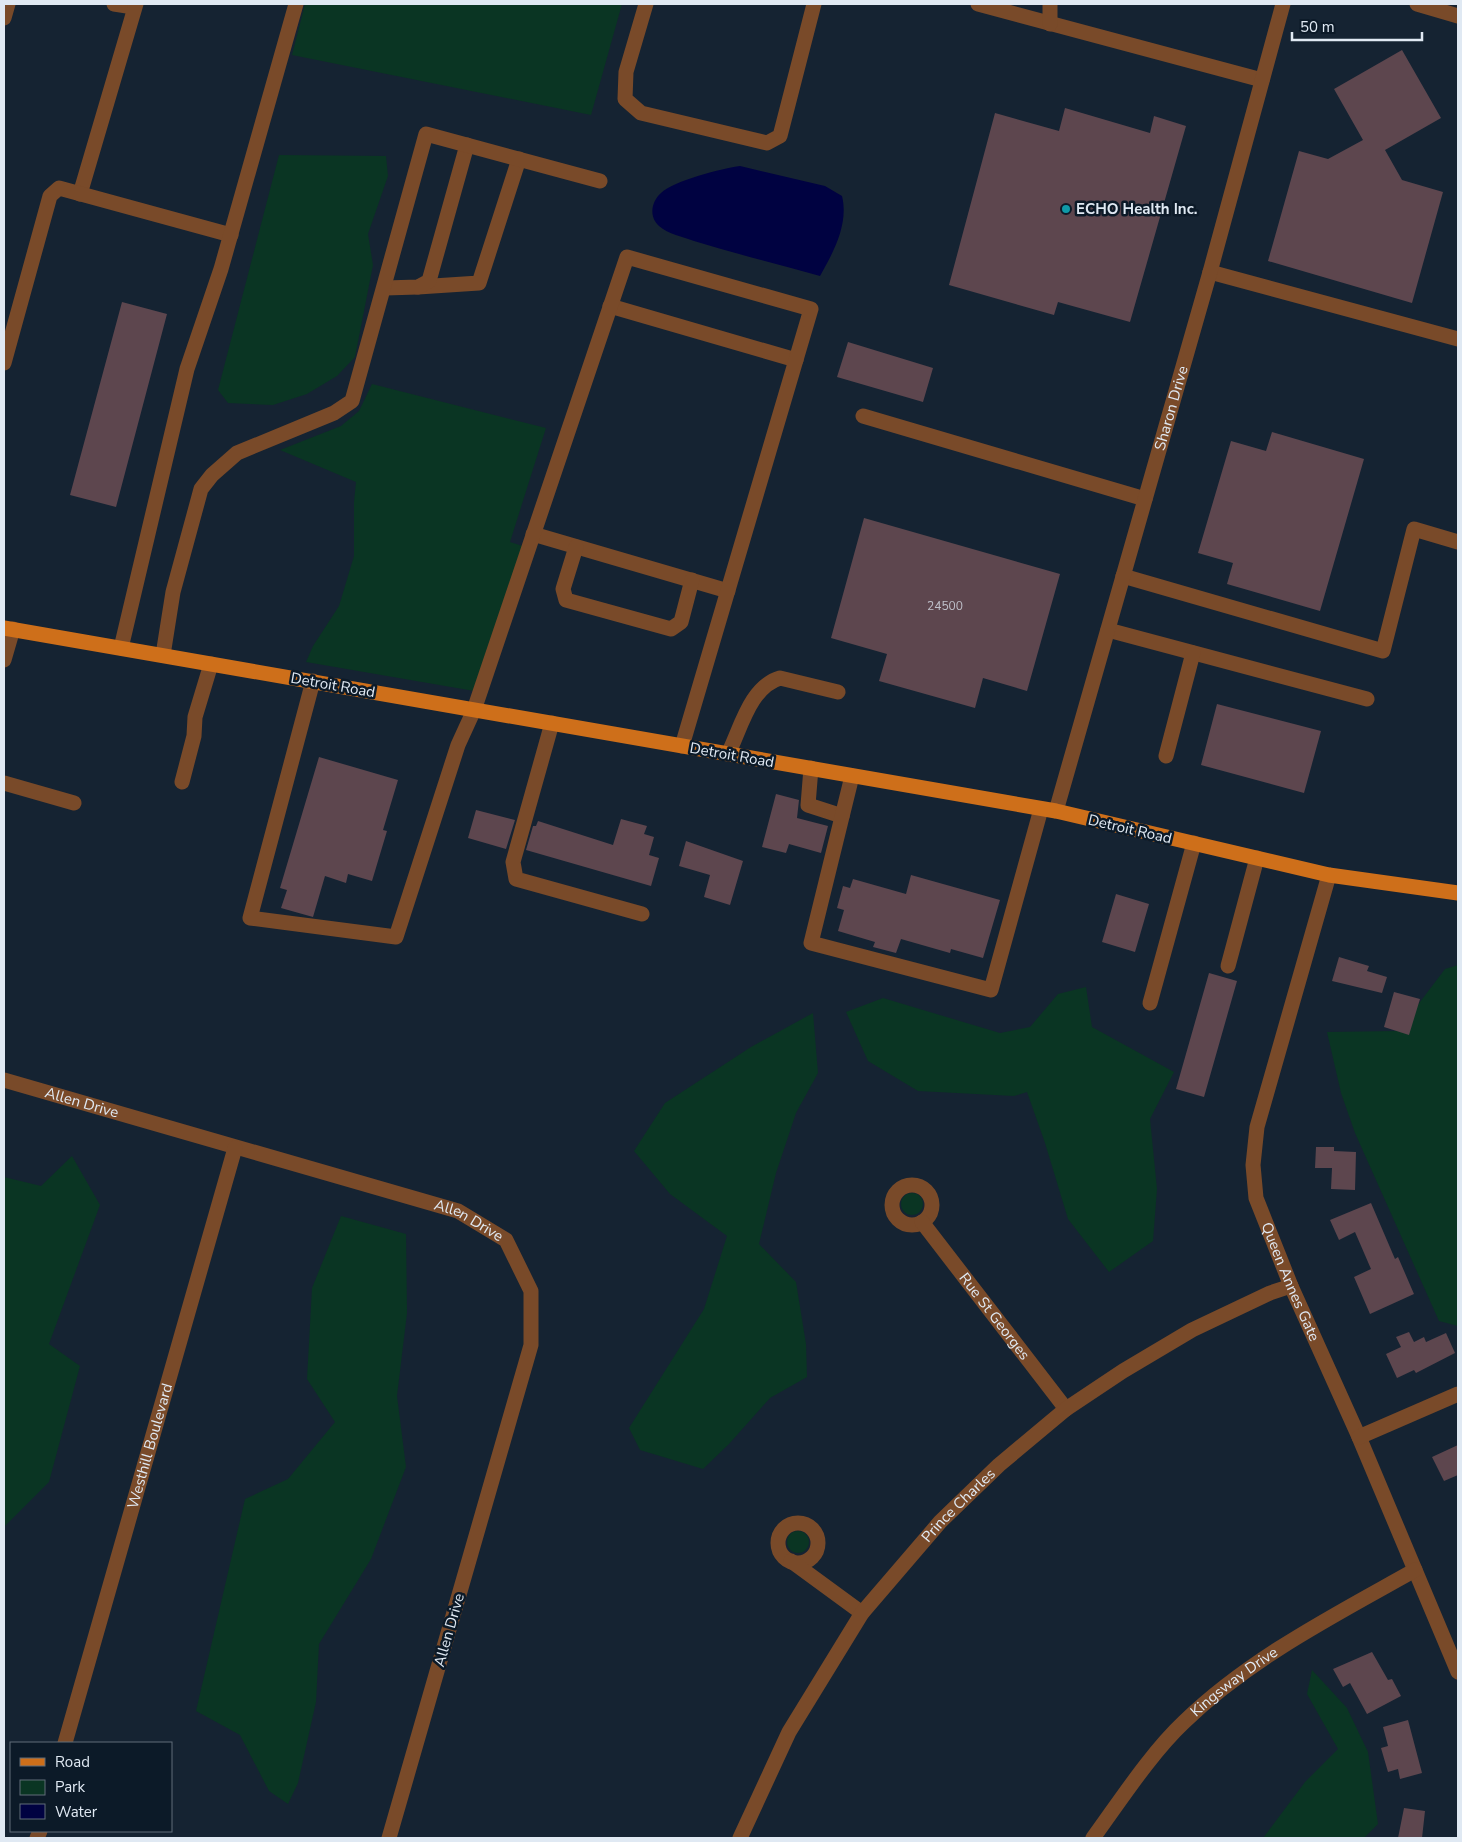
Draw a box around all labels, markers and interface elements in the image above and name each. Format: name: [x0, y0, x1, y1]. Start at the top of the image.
scale bar: [1292, 10, 1422, 42]
text: 50 m: [1300, 17, 1335, 37]
place label: ECHO Health Inc.: [1076, 199, 1198, 219]
marker: ECHO Health Inc.: [1060, 203, 1072, 215]
street label: Sharon Drive: [1149, 363, 1193, 453]
house number: 24500: [927, 598, 963, 614]
street label: Detroit Road: [289, 668, 377, 702]
street label: Detroit Road: [688, 738, 776, 772]
street label: Detroit Road: [1086, 810, 1174, 848]
street label: Allen Drive: [43, 1082, 121, 1123]
street label: Allen Drive: [432, 1195, 507, 1246]
street label: Queen Annes Gate: [1257, 1219, 1325, 1344]
street label: Rue St Georges: [955, 1269, 1035, 1364]
street label: Westhill Boulevard: [122, 1381, 177, 1511]
street label: Prince Charles: [917, 1464, 1000, 1547]
street label: Allen Drive: [429, 1591, 469, 1669]
street label: Kingsway Drive: [1186, 1642, 1281, 1721]
legend: [10, 1742, 172, 1832]
text: Road: [55, 1752, 90, 1772]
text: Park: [55, 1777, 85, 1797]
text: Water: [55, 1802, 98, 1822]

